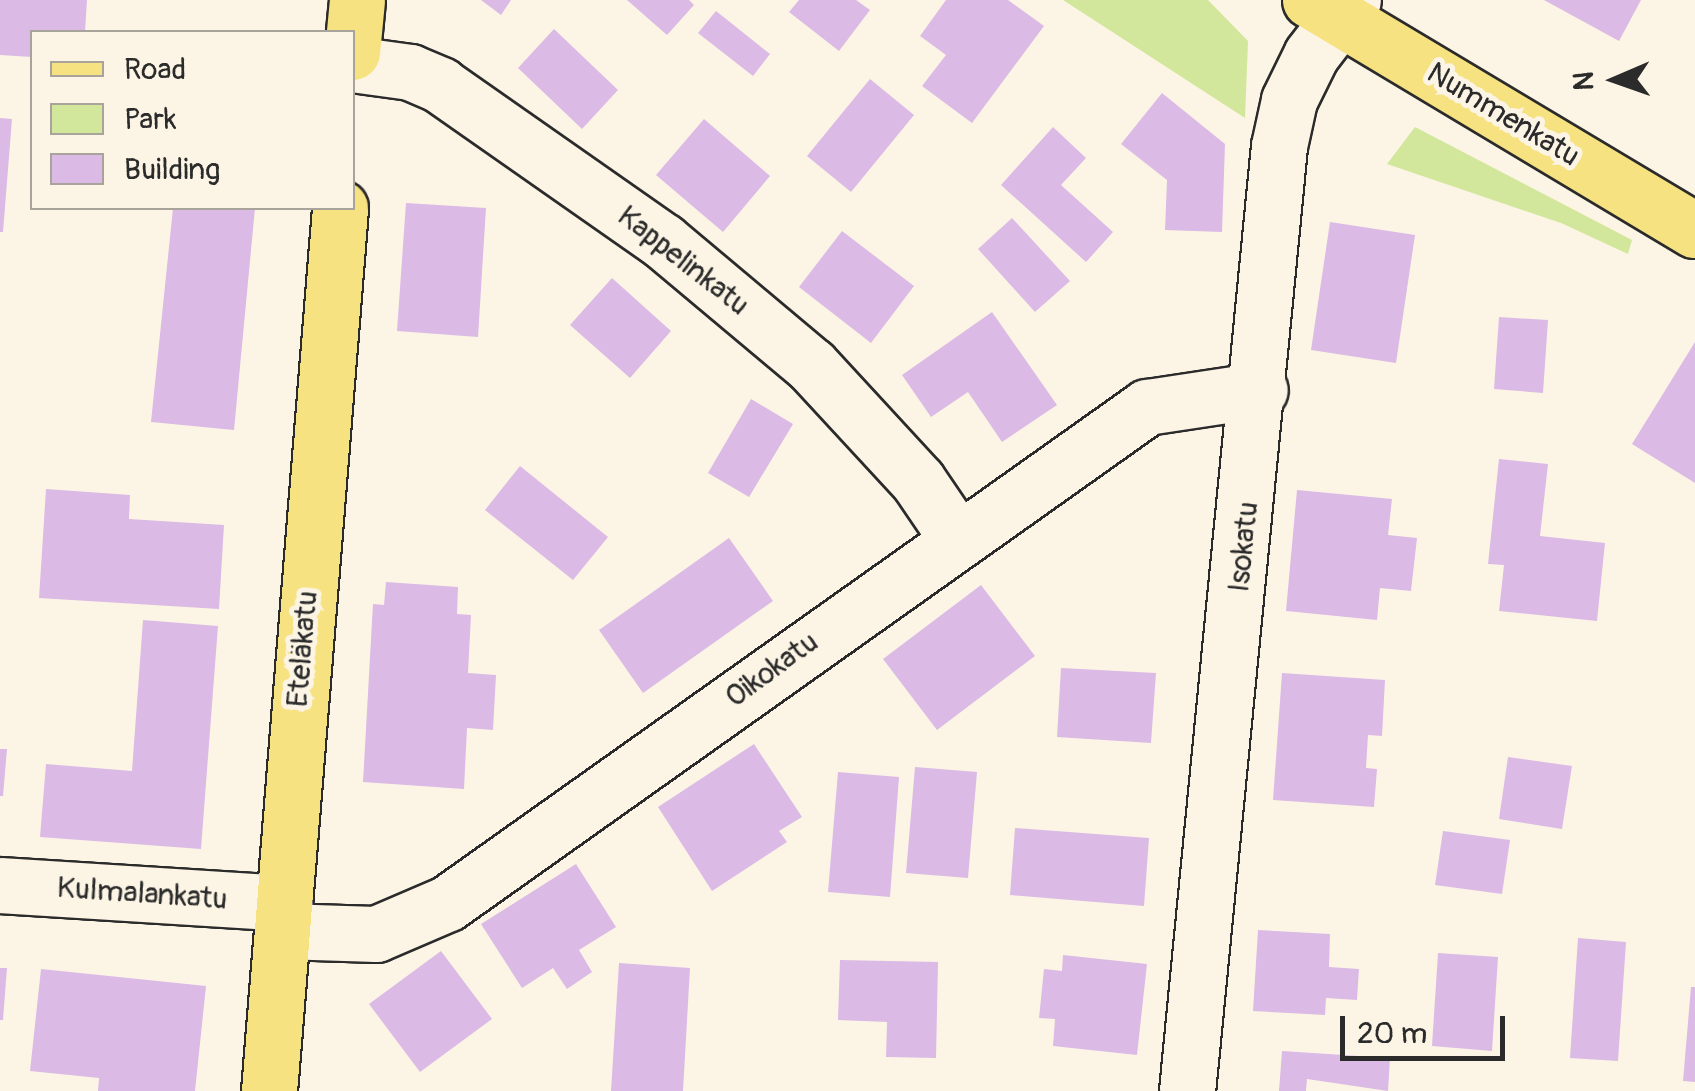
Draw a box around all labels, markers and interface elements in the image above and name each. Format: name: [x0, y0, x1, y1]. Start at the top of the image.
legend: [30, 30, 355, 210]
north arrow: [1565, 30, 1665, 130]
text: Road: [124, 51, 186, 88]
street label: Nummenkatu: [1420, 55, 1586, 175]
text: Park: [124, 101, 177, 138]
text: Building: [124, 151, 220, 188]
street label: Kappelinkatu: [610, 198, 756, 324]
street label: Isokatu: [1221, 500, 1267, 594]
street label: Eteläkatu: [280, 589, 326, 709]
street label: Oikokatu: [719, 624, 825, 716]
street label: Kulmalankatu: [56, 870, 228, 918]
scale bar: [1345, 996, 1510, 1058]
text: 20 m: [1357, 1015, 1427, 1052]

